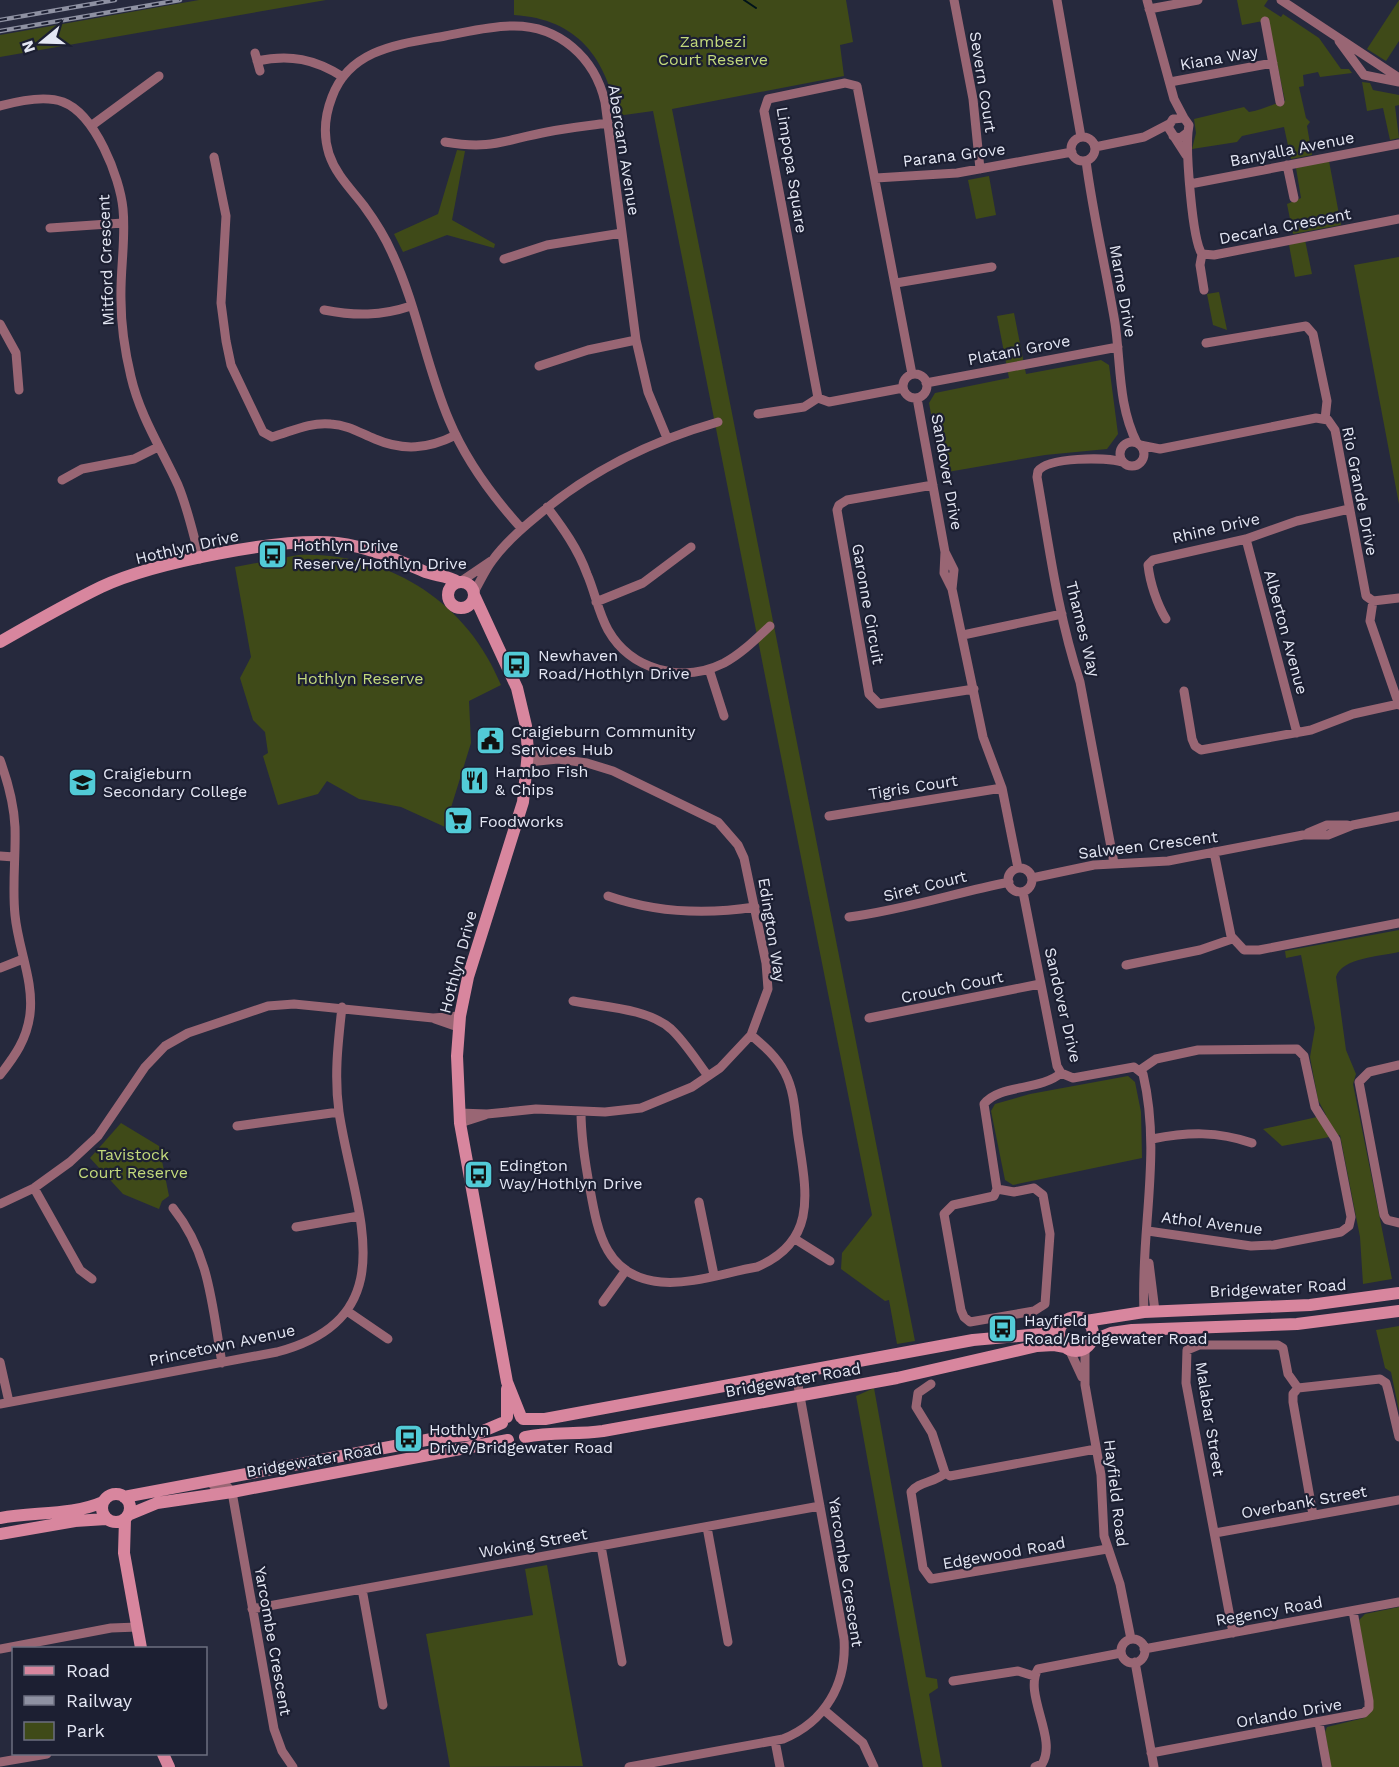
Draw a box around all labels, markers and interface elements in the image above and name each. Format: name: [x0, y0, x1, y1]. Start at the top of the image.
north arrow: [12, 12, 72, 72]
street label: Severn Court: [966, 30, 1000, 134]
park label: Zambezi Court Reserve: [658, 32, 768, 69]
text: N: [17, 38, 39, 55]
street label: Kiana Way: [1178, 42, 1260, 74]
street label: Abercarn Avenue: [604, 83, 644, 217]
street label: Limpopa Square: [773, 105, 811, 235]
street label: Banyalla Avenue: [1228, 128, 1356, 170]
street label: Parana Grove: [902, 139, 1006, 171]
street label: Mitford Crescent: [94, 194, 118, 326]
street label: Decarla Crescent: [1217, 204, 1353, 248]
street label: Marne Drive: [1106, 243, 1140, 339]
street label: Platani Grove: [966, 331, 1072, 369]
street label: Sandover Drive: [927, 412, 967, 532]
street label: Rio Grande Drive: [1338, 425, 1382, 557]
street label: Rhine Drive: [1170, 509, 1262, 547]
street label: Hothlyn Drive: [133, 526, 241, 568]
place label: Hothlyn Drive Reserve/Hothlyn Drive: [293, 536, 467, 573]
bus stop icon: Hothlyn Drive Reserve/Hothlyn Drive: [256, 538, 288, 570]
street label: Garonne Circuit: [848, 542, 888, 666]
street label: Alberton Avenue: [1260, 568, 1312, 696]
street label: Thames Way: [1062, 579, 1104, 680]
place label: Newhaven Road/Hothlyn Drive: [538, 646, 690, 683]
bus stop icon: Newhaven Road/Hothlyn Drive: [501, 648, 533, 680]
park label: Hothlyn Reserve: [296, 669, 424, 688]
place label: Craigieburn Community Services Hub: [511, 722, 696, 759]
public building icon: Craigieburn Community Services Hub: [474, 724, 506, 756]
place label: Hambo Fish & Chips: [495, 762, 588, 799]
place label: Craigieburn Secondary College: [103, 764, 247, 801]
restaurant icon: Hambo Fish & Chips: [458, 764, 490, 796]
school or university icon: Craigieburn Secondary College: [66, 766, 98, 798]
street label: Tigris Court: [867, 771, 959, 803]
supermarket icon: Foodworks: [442, 805, 474, 837]
place label: Foodworks: [479, 812, 564, 831]
street label: Salween Crescent: [1077, 827, 1219, 863]
street label: Siret Court: [881, 866, 969, 906]
street label: Edington Way: [754, 876, 790, 984]
street label: Hothlyn Drive: [435, 909, 481, 1015]
street label: Sandover Drive: [1041, 946, 1085, 1064]
street label: Crouch Court: [899, 967, 1005, 1007]
park label: Tavistock Court Reserve: [78, 1145, 188, 1182]
place label: Edington Way/Hothlyn Drive: [499, 1156, 643, 1193]
bus stop icon: Edington Way/Hothlyn Drive: [462, 1158, 494, 1190]
street label: Athol Avenue: [1160, 1207, 1264, 1239]
street label: Bridgewater Road: [1209, 1275, 1347, 1301]
place label: Hayfield Road/Bridgewater Road: [1024, 1311, 1207, 1348]
bus stop icon: Hayfield Road/Bridgewater Road: [987, 1313, 1019, 1345]
street label: Princetown Avenue: [147, 1320, 297, 1370]
street label: Bridgewater Road: [724, 1359, 862, 1401]
street label: Malabar Street: [1192, 1360, 1228, 1478]
place label: Hothlyn Drive/Bridgewater Road: [429, 1420, 613, 1457]
bus stop icon: Hothlyn Drive/Bridgewater Road: [392, 1422, 424, 1454]
street label: Hayfield Road: [1100, 1438, 1132, 1548]
street label: Bridgewater Road: [245, 1439, 383, 1481]
street label: Overbank Street: [1240, 1482, 1369, 1522]
street label: Yarcombe Crescent: [825, 1496, 867, 1648]
street label: Woking Street: [477, 1524, 589, 1562]
street label: Edgewood Road: [941, 1533, 1067, 1573]
street label: Yarcombe Crescent: [251, 1565, 296, 1717]
street label: Regency Road: [1214, 1592, 1324, 1630]
legend: [12, 1647, 207, 1755]
text: Road: [66, 1660, 110, 1681]
text: Railway: [66, 1690, 133, 1711]
street label: Orlando Drive: [1235, 1694, 1343, 1732]
text: Park: [66, 1720, 105, 1741]

